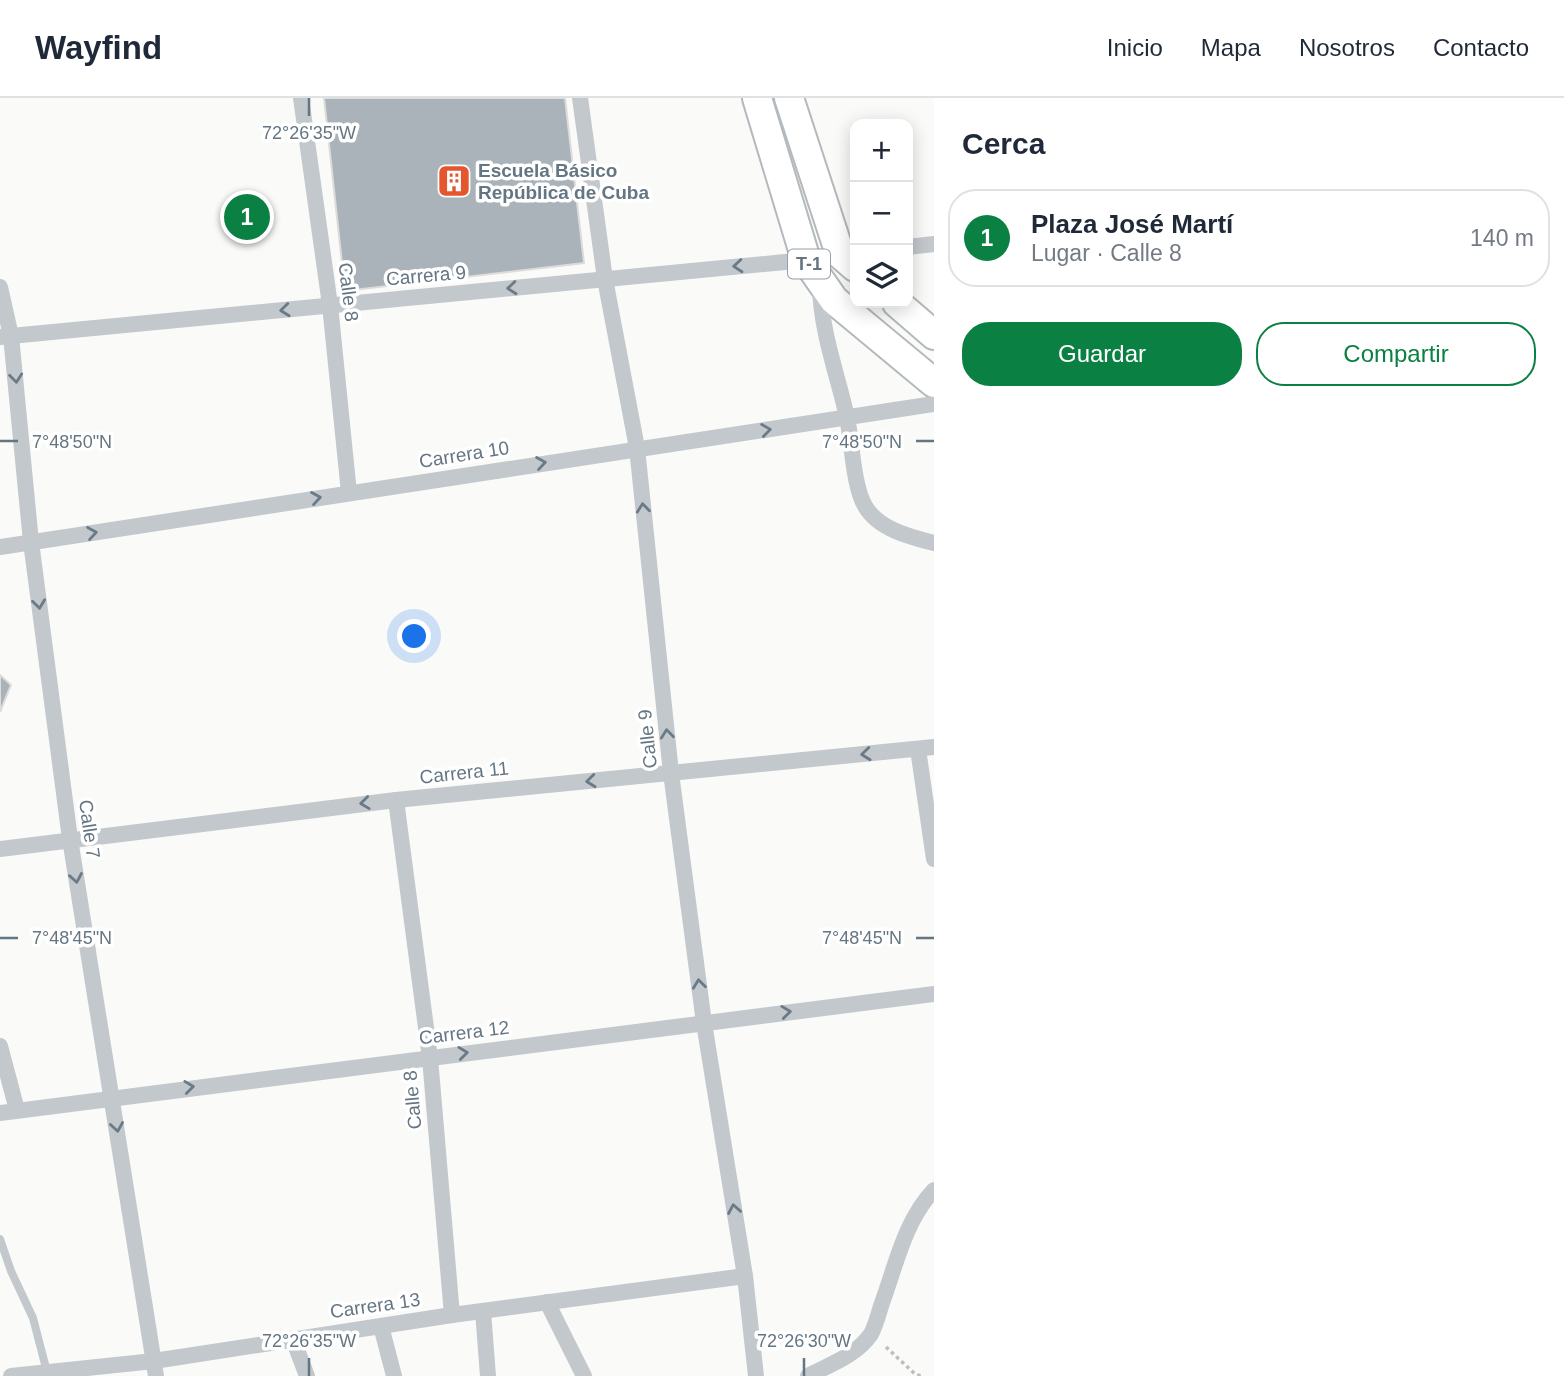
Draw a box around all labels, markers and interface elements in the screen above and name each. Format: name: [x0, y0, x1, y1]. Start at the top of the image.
text: Wayfind: [35, 29, 162, 66]
text: Inicio: [1107, 34, 1163, 61]
text: Mapa: [1201, 34, 1261, 61]
text: Nosotros: [1299, 34, 1395, 61]
text: Contacto: [1433, 34, 1529, 61]
map controls: [850, 119, 913, 308]
button: +: [850, 119, 913, 182]
text: 72°26'35"W: [262, 123, 356, 143]
text: Cerca: [962, 127, 1045, 160]
place label: Escuela Básico República de Cuba: [478, 160, 649, 203]
building icon: Escuela Básico República de Cuba: [435, 162, 473, 200]
button: −: [850, 182, 913, 245]
pin: 1: [224, 191, 270, 243]
text: Plaza José Martí: [1031, 209, 1233, 239]
text: 1: [981, 225, 993, 251]
text: 140 m: [1470, 225, 1534, 251]
text: Lugar · Calle 8: [1031, 240, 1182, 266]
button: layers: [850, 245, 913, 308]
road number: T-1: [788, 250, 830, 279]
one-way arrow: [732, 258, 743, 273]
street label: Calle 8: [334, 261, 363, 323]
street label: Carrera 9: [385, 262, 467, 289]
one-way arrow: [506, 280, 517, 295]
one-way arrow: [279, 302, 291, 317]
button: Guardar: [962, 322, 1242, 386]
button: Compartir: [1256, 322, 1536, 386]
one-way arrow: [8, 372, 23, 384]
one-way arrow: [760, 422, 772, 437]
text: 7°48'50"N: [32, 432, 112, 452]
text: 7°48'50"N: [822, 432, 902, 452]
street label: Carrera 10: [418, 437, 511, 472]
one-way arrow: [535, 456, 547, 471]
one-way arrow: [310, 491, 322, 506]
one-way arrow: [636, 502, 651, 514]
one-way arrow: [86, 526, 97, 541]
one-way arrow: [32, 598, 47, 610]
your location: [397, 619, 431, 653]
street label: Calle 9: [634, 708, 661, 769]
one-way arrow: [660, 728, 675, 740]
one-way arrow: [860, 746, 871, 761]
street label: Carrera 11: [418, 757, 510, 788]
one-way arrow: [585, 773, 596, 788]
one-way arrow: [359, 796, 370, 811]
street label: Calle 7: [75, 798, 104, 860]
one-way arrow: [68, 872, 83, 884]
text: 7°48'45"N: [32, 928, 112, 948]
text: 7°48'45"N: [822, 928, 902, 948]
one-way arrow: [692, 978, 707, 990]
one-way arrow: [781, 1005, 792, 1020]
street label: Carrera 12: [418, 1017, 510, 1048]
one-way arrow: [458, 1046, 469, 1061]
street label: Calle 8: [399, 1070, 426, 1130]
one-way arrow: [183, 1080, 195, 1095]
one-way arrow: [109, 1121, 124, 1133]
one-way arrow: [727, 1203, 742, 1215]
street label: Carrera 13: [329, 1289, 422, 1322]
text: 72°26'35"W: [262, 1331, 356, 1351]
text: 72°26'30"W: [757, 1331, 851, 1351]

